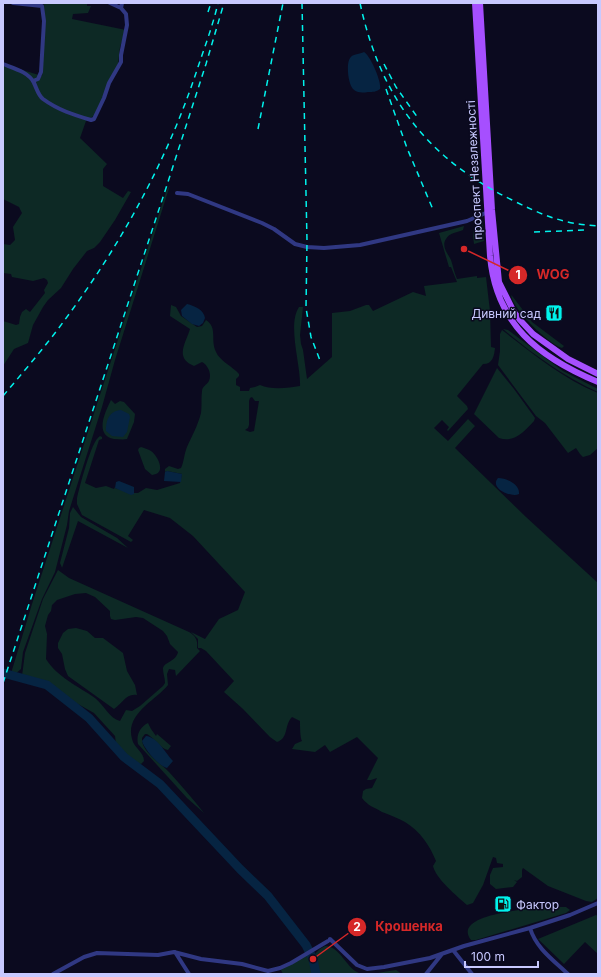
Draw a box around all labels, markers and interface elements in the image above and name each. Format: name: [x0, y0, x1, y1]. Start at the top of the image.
street label: проспект Незалежності: [463, 100, 485, 240]
callout: WOG: [508, 262, 577, 287]
text: WOG: [537, 266, 570, 282]
text: 1: [515, 267, 521, 282]
restaurant icon: Дивний сад: [544, 303, 564, 323]
place label: Дивний сад: [471, 306, 541, 321]
fuel station icon: Фактор: [493, 894, 513, 914]
place label: Фактор: [516, 897, 559, 912]
callout: Крошенка: [347, 914, 451, 939]
text: Крошенка: [375, 918, 443, 934]
text: 2: [353, 919, 361, 934]
scale bar: [465, 943, 538, 969]
text: 100 m: [471, 949, 505, 964]

